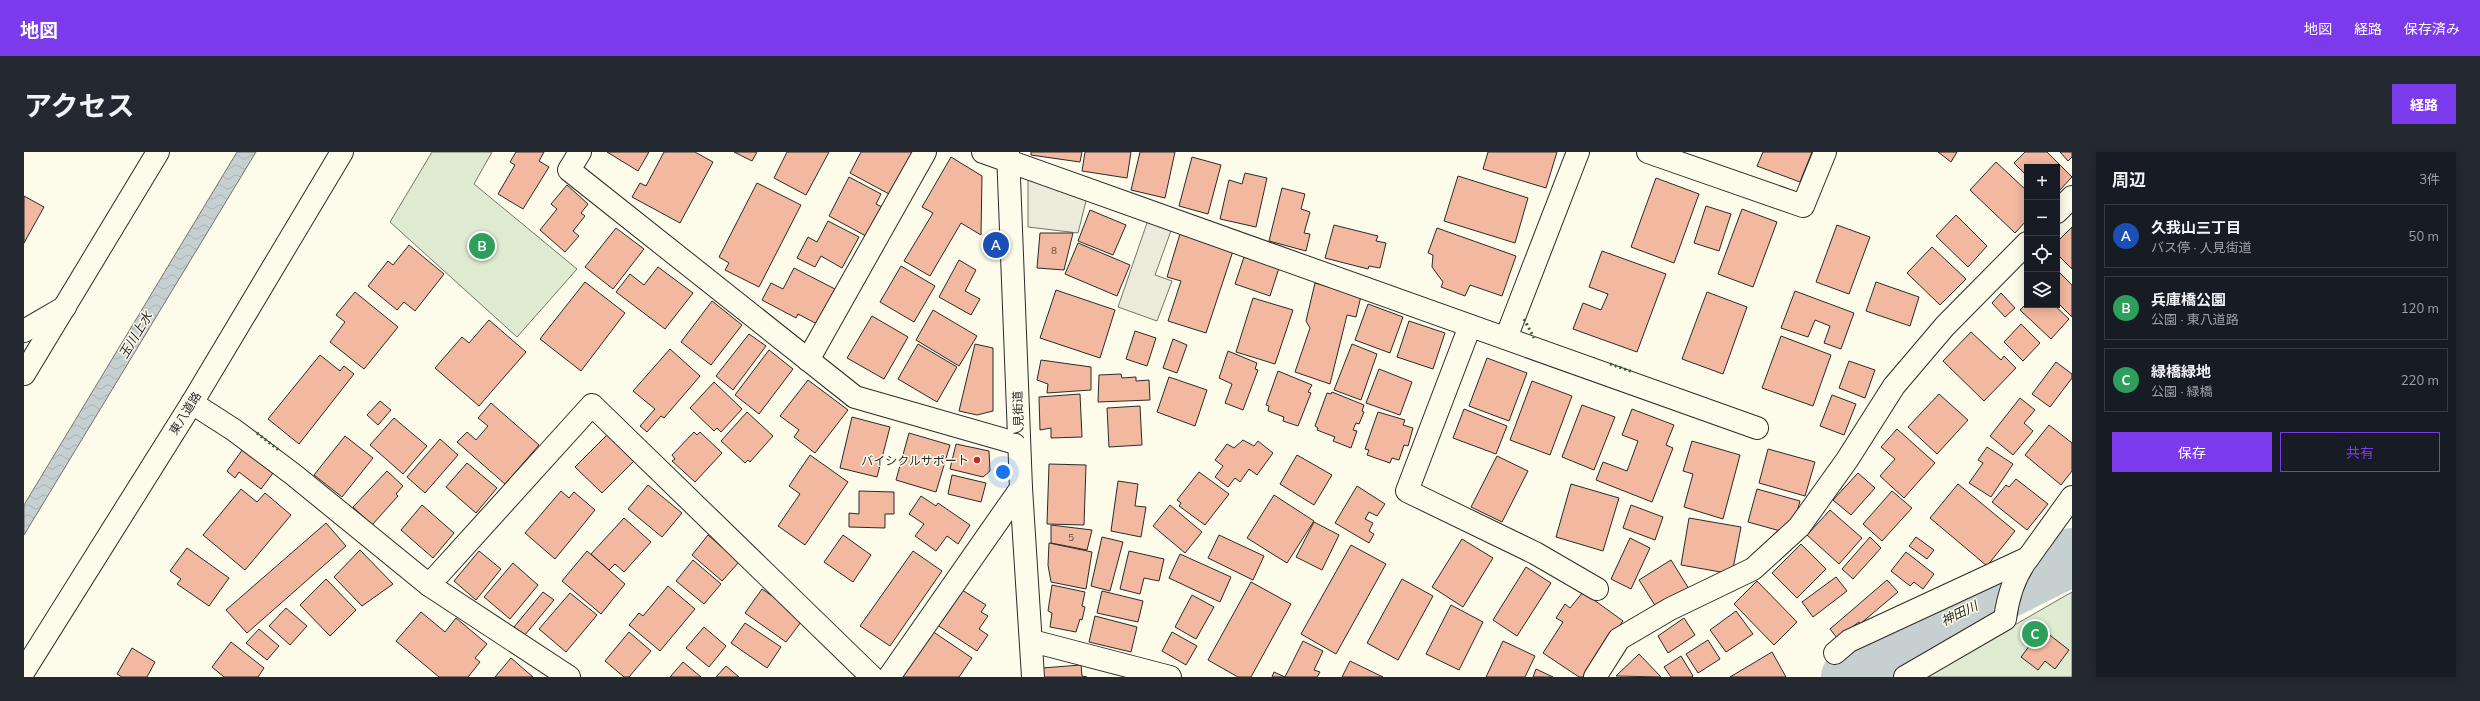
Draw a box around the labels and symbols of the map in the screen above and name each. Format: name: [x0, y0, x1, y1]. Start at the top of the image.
pin: A: [983, 230, 1009, 260]
pin: B: [469, 231, 495, 261]
house number: 8: [1051, 244, 1057, 257]
water label: 玉川上水: [115, 307, 156, 361]
street label: 東八道路: [166, 389, 204, 437]
street label: 人見街道: [1010, 391, 1026, 439]
place label: バイシクルサポート: [861, 453, 969, 468]
marker: バイシクルサポート: [972, 455, 982, 465]
your location: [993, 462, 1013, 482]
house number: 5: [1068, 531, 1074, 544]
water label: 神田川: [1938, 596, 1982, 629]
pin: C: [2022, 619, 2048, 649]

